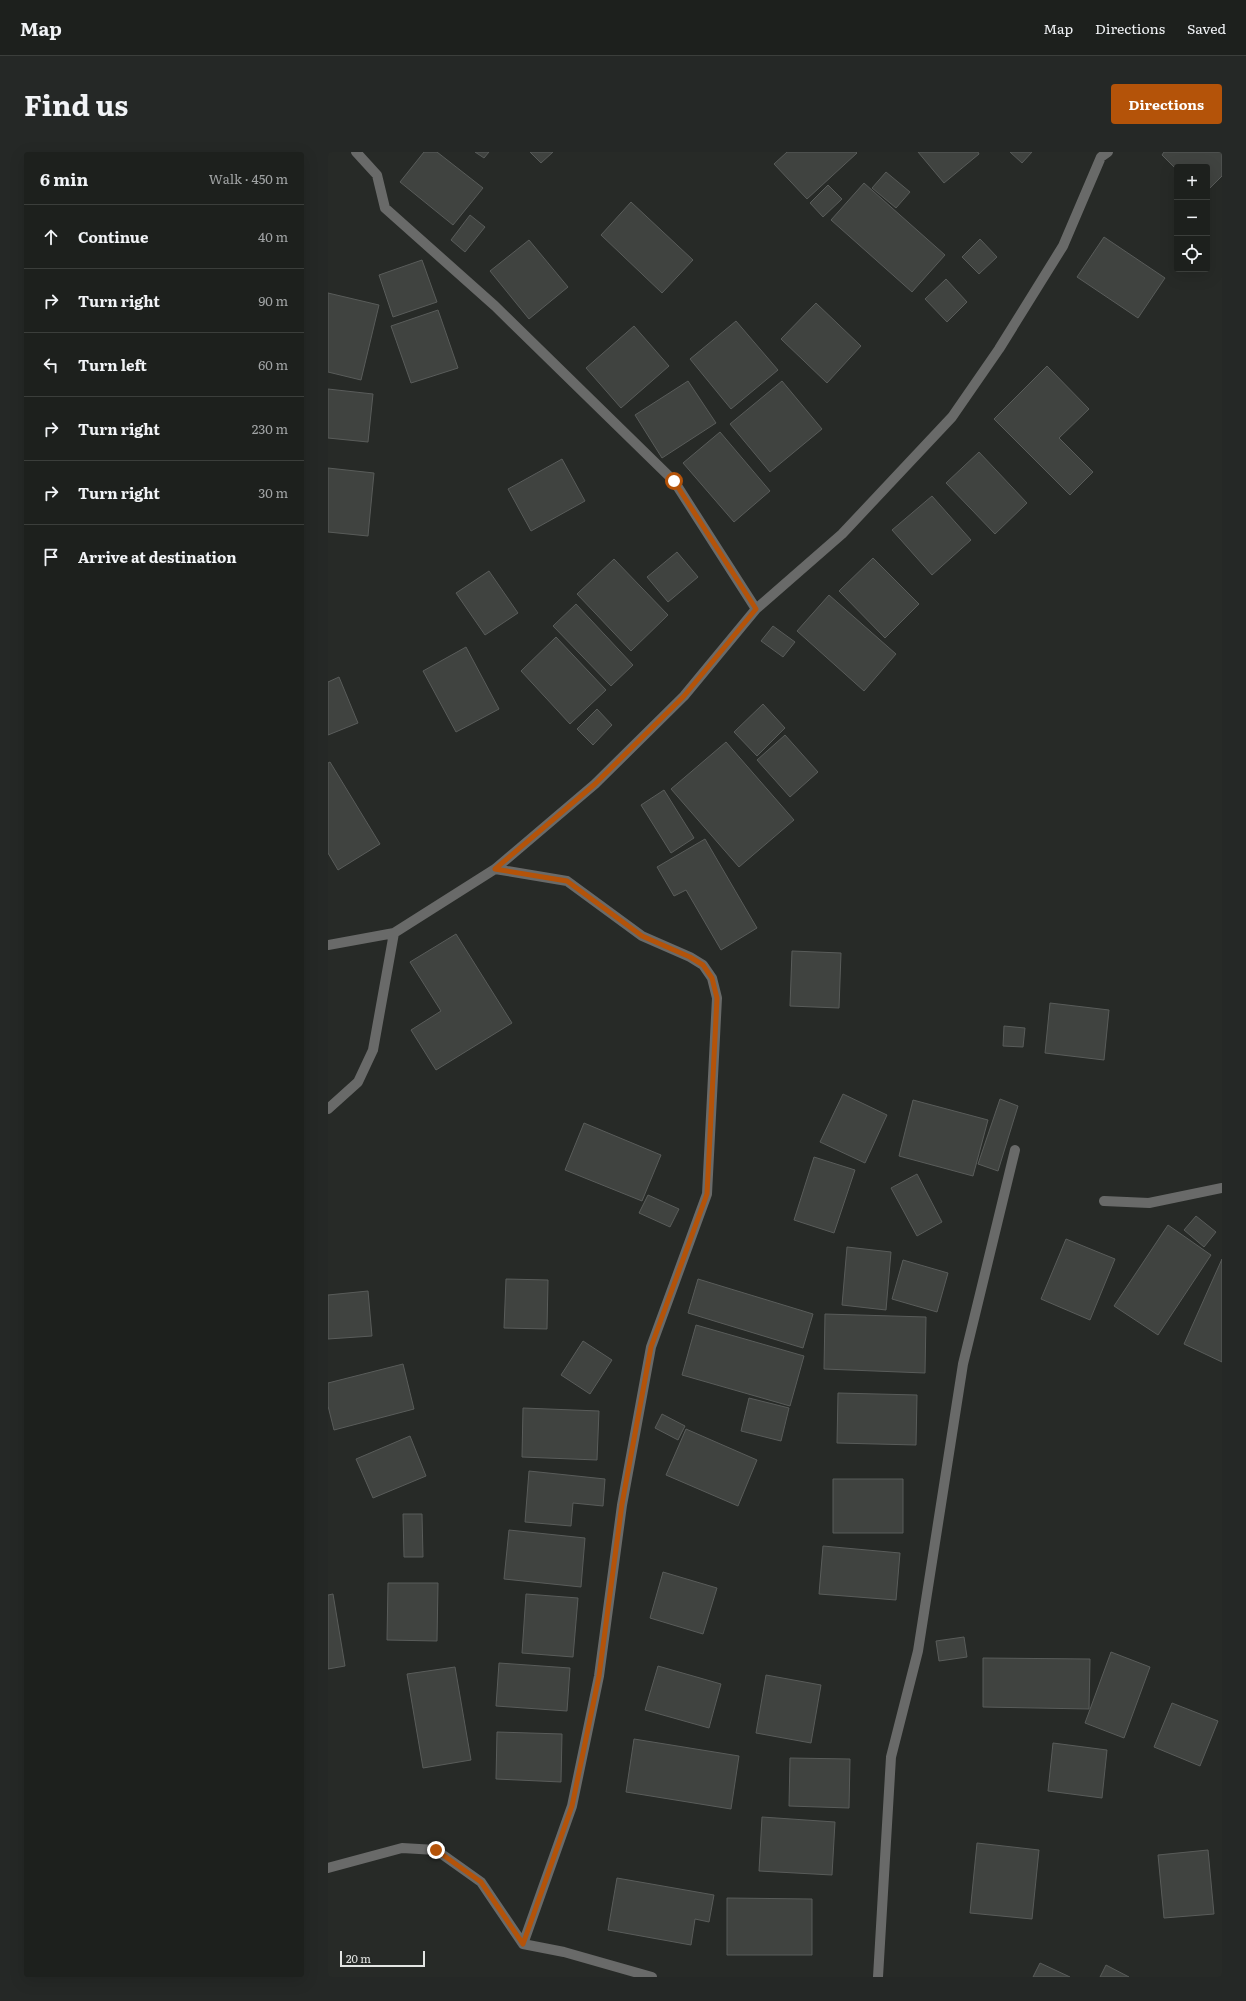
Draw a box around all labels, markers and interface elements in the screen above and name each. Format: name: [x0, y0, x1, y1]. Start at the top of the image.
text: Map: [20, 14, 62, 42]
text: Map: [1043, 18, 1073, 38]
text: Directions: [1095, 18, 1165, 38]
text: Saved: [1187, 18, 1226, 38]
text: Find us: [24, 83, 128, 125]
button: Directions: [1111, 84, 1222, 124]
map controls: [1174, 164, 1210, 272]
button: +: [1174, 164, 1210, 200]
text: 6 min: [40, 166, 88, 191]
text: Walk · 450 m: [209, 169, 288, 188]
button: −: [1174, 200, 1210, 236]
text: Continue: [78, 225, 148, 248]
icon: ahead: [40, 226, 62, 248]
text: 40 m: [258, 227, 288, 246]
button: locate: [1174, 236, 1210, 272]
text: Turn right: [78, 289, 160, 312]
icon: right: [40, 290, 62, 312]
text: 90 m: [258, 291, 288, 310]
text: Turn left: [78, 353, 147, 376]
icon: left: [40, 354, 62, 376]
text: 60 m: [258, 355, 288, 374]
text: Turn right: [78, 417, 160, 440]
icon: right: [40, 418, 62, 440]
text: 230 m: [252, 419, 288, 438]
route start: [665, 472, 683, 490]
text: Turn right: [78, 481, 160, 504]
icon: right: [40, 482, 62, 504]
text: 30 m: [258, 483, 288, 502]
text: Arrive at destination: [78, 545, 237, 568]
icon: arrive: [40, 546, 62, 568]
route end: [427, 1841, 445, 1859]
scale bar: [340, 1949, 425, 1968]
text: 20 m: [346, 1950, 371, 1966]

